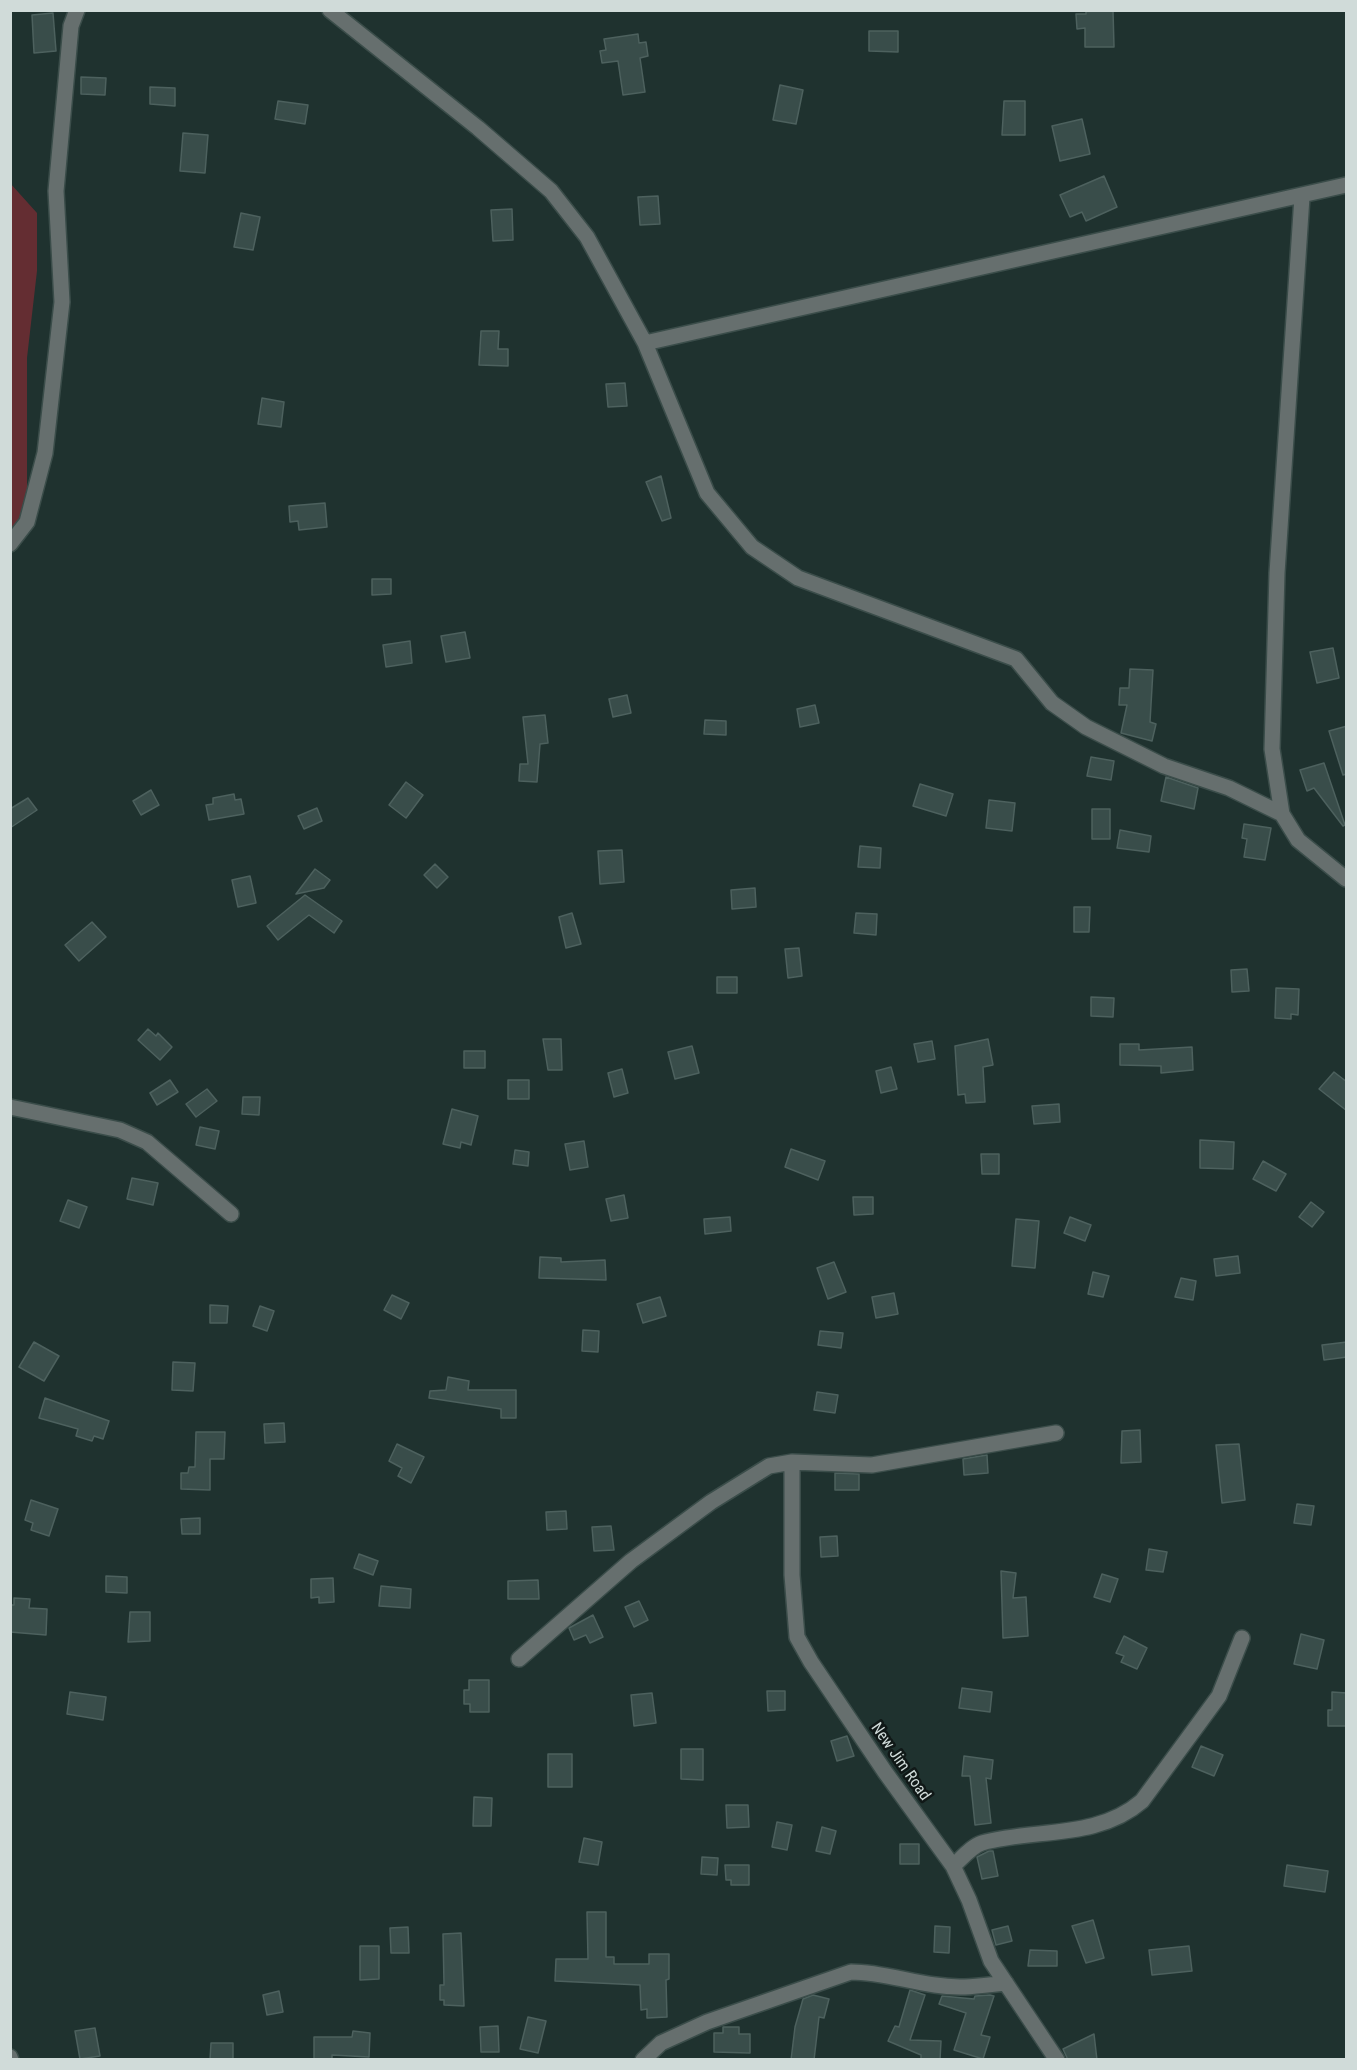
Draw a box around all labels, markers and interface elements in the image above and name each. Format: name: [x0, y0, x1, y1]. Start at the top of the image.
street label: New Jim Road: [866, 1719, 934, 1805]

